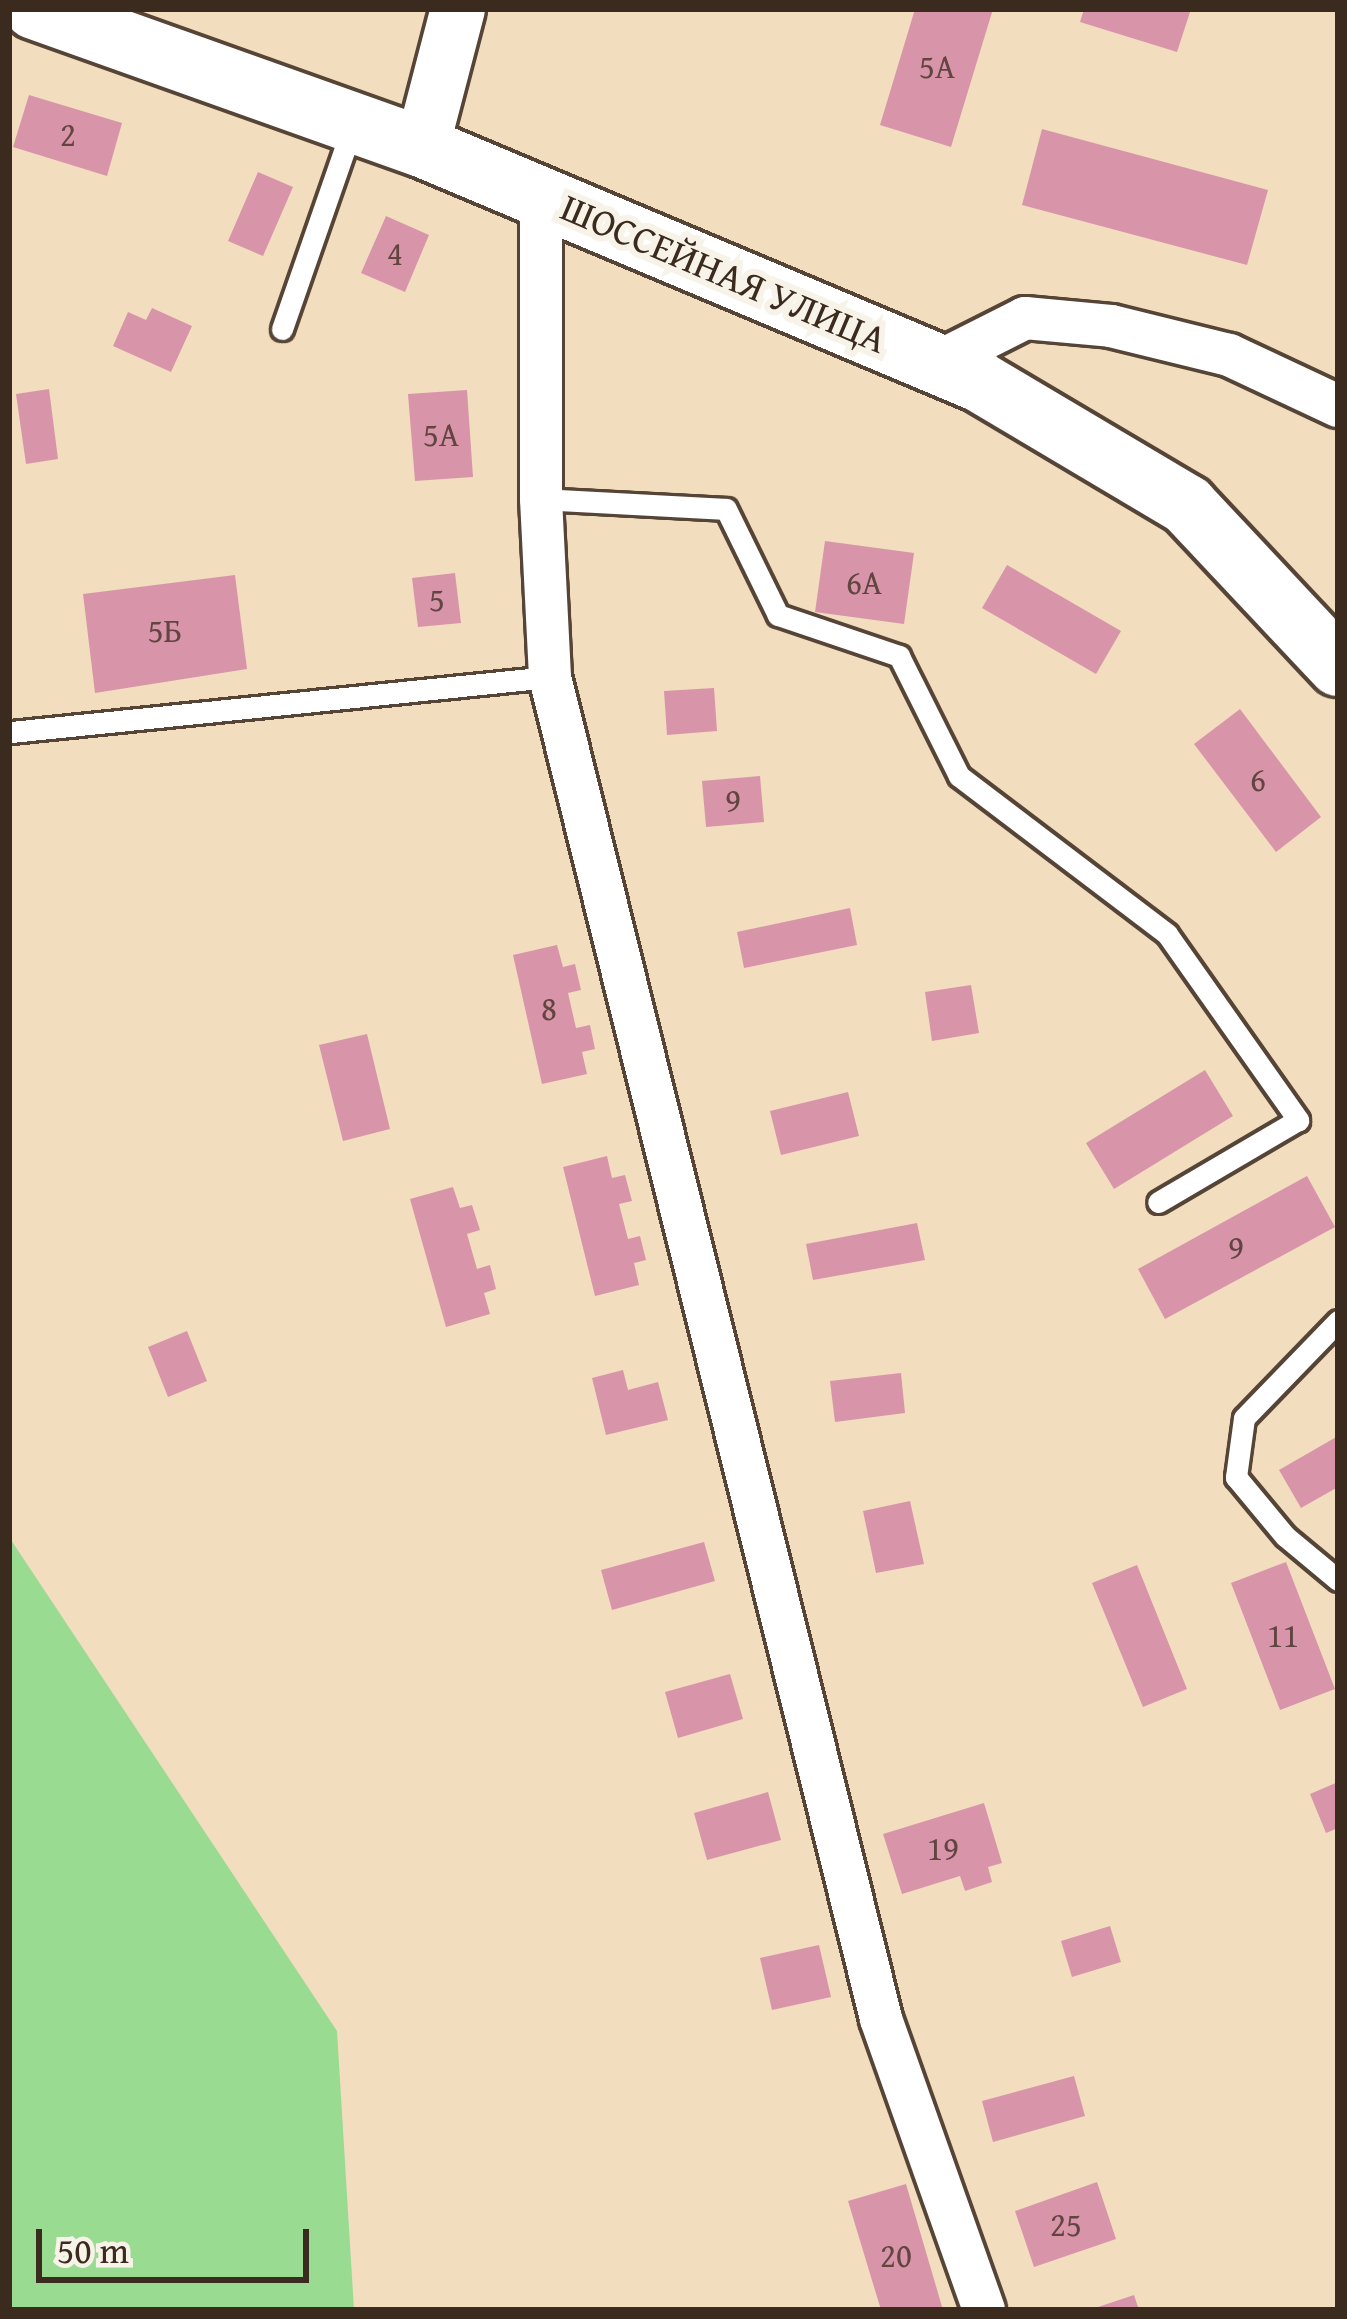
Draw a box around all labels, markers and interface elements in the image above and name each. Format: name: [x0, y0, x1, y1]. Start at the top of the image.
house number: 5А: [919, 47, 955, 87]
house number: 2: [60, 115, 76, 155]
street label: ШОССЕЙНАЯ УЛИЦА: [554, 183, 894, 363]
house number: 4: [387, 234, 403, 274]
house number: 5А: [423, 415, 459, 455]
house number: 6А: [846, 563, 882, 603]
house number: 5: [429, 580, 445, 620]
house number: 5Б: [148, 611, 182, 651]
house number: 6: [1250, 760, 1266, 800]
house number: 9: [725, 781, 741, 821]
house number: 8: [541, 989, 557, 1029]
house number: 9: [1228, 1228, 1244, 1268]
house number: 11: [1267, 1616, 1299, 1656]
house number: 19: [927, 1829, 959, 1869]
scale bar: [42, 2205, 315, 2279]
house number: 25: [1050, 2205, 1082, 2245]
text: 50 m: [57, 2223, 129, 2276]
house number: 20: [880, 2236, 912, 2276]

